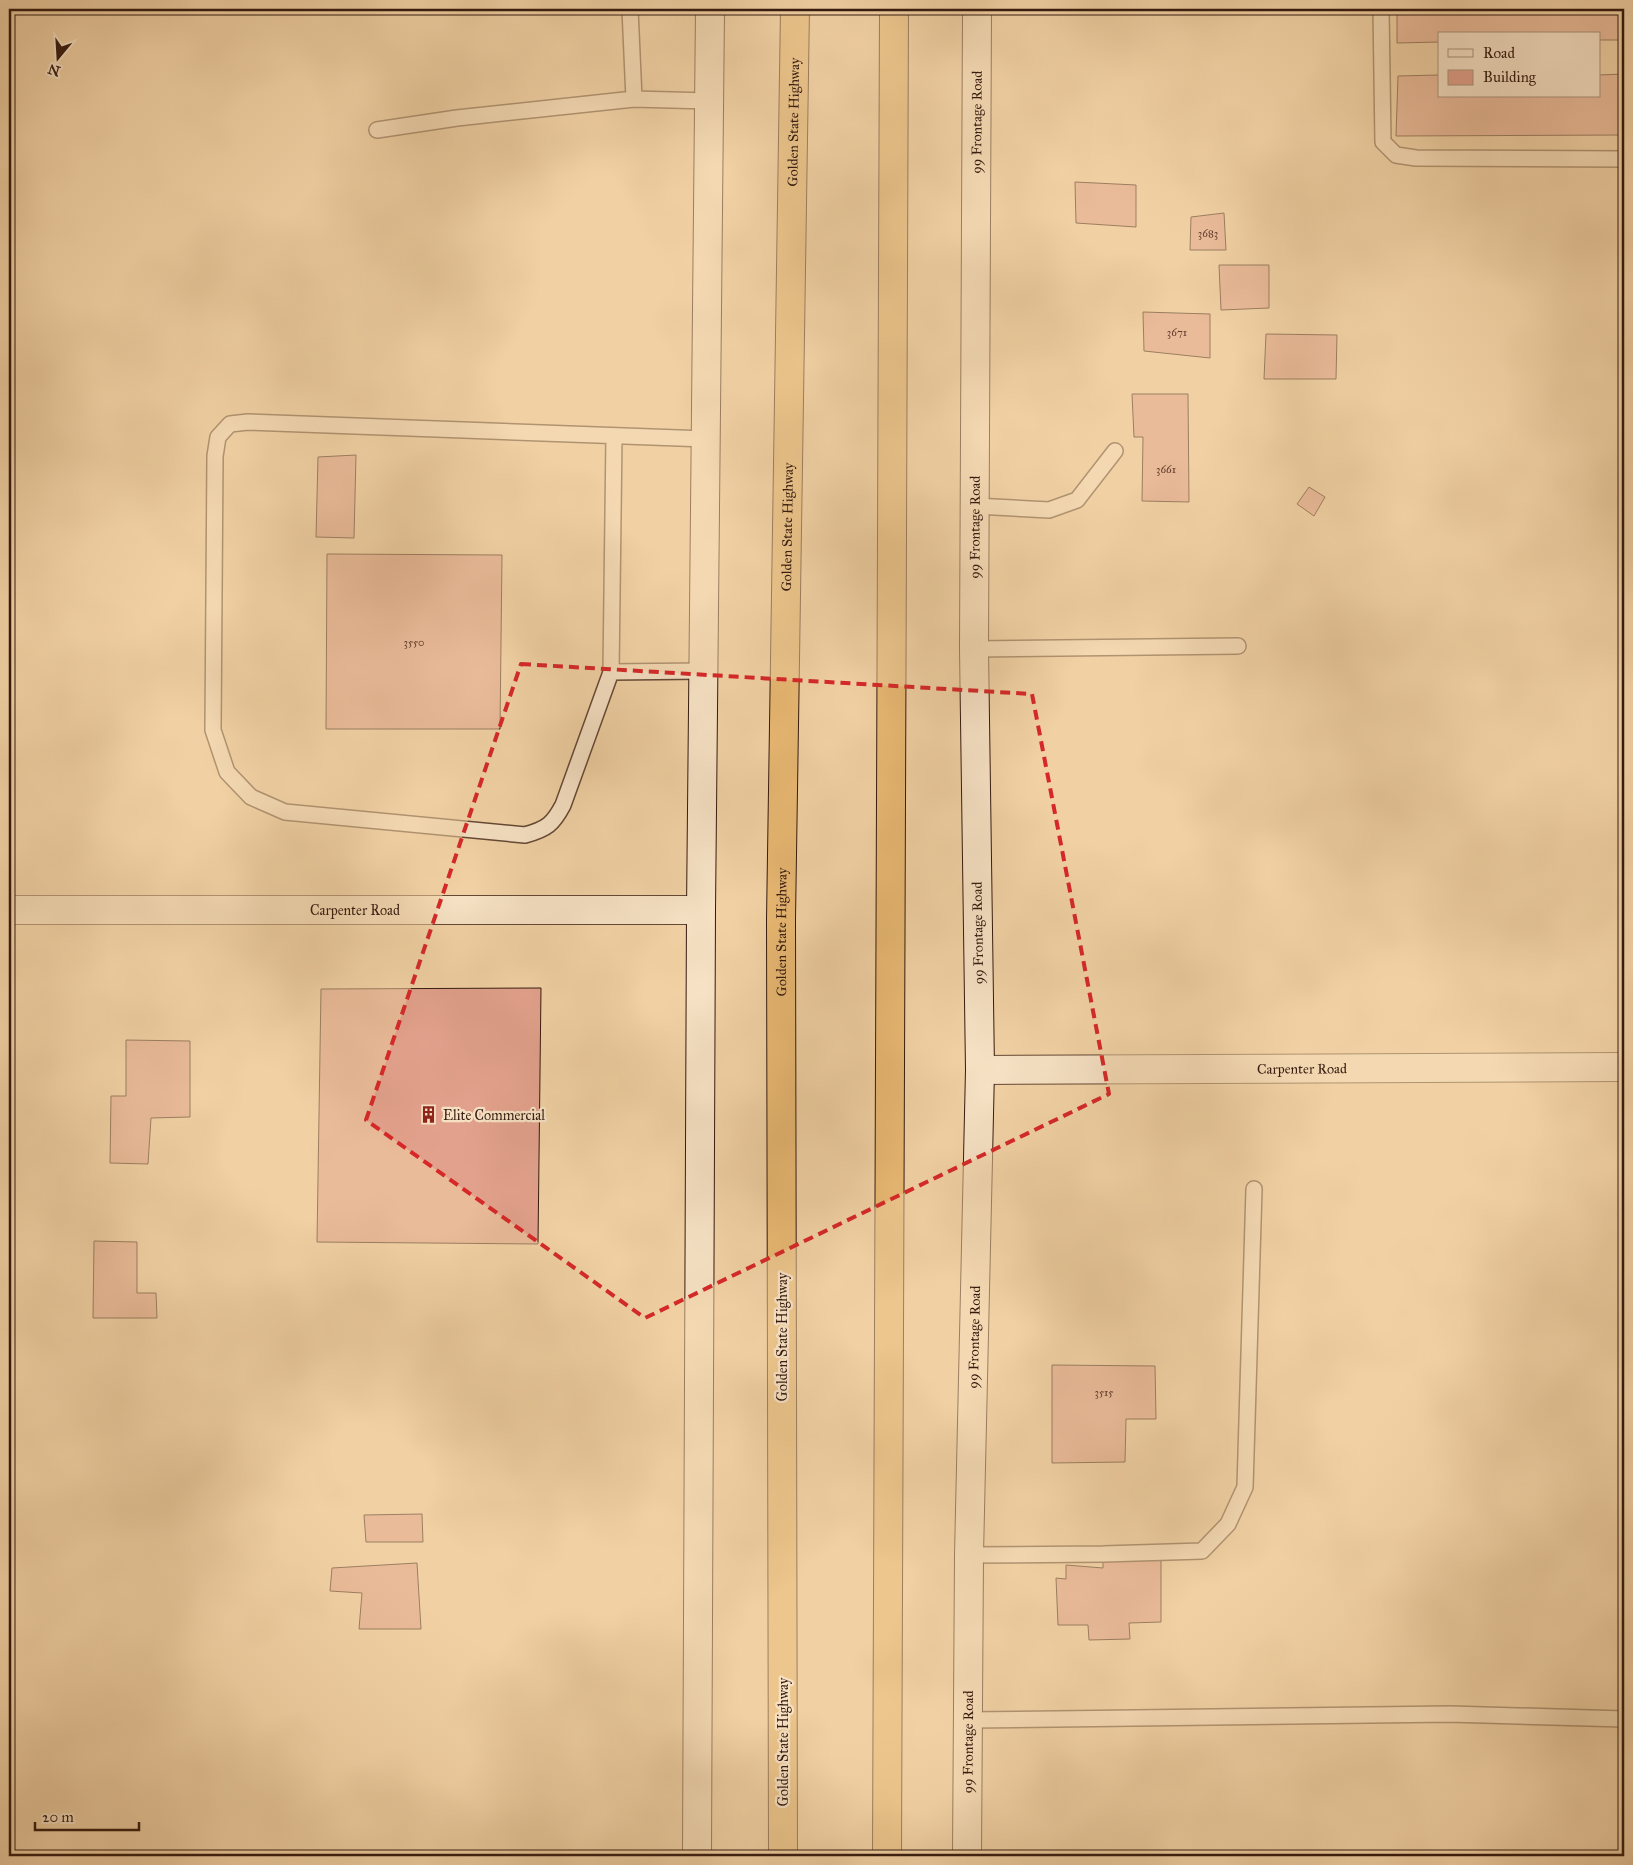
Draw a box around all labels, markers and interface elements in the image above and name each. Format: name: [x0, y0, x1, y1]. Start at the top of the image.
north arrow: [32, 32, 82, 82]
legend: [1438, 32, 1600, 98]
text: Road: [1483, 44, 1515, 62]
street label: Golden State Highway: [784, 57, 803, 187]
text: N: [46, 60, 62, 80]
text: Building: [1483, 68, 1537, 86]
street label: 99 Frontage Road: [968, 71, 985, 174]
house number: 3683: [1198, 227, 1218, 240]
house number: 3671: [1167, 326, 1187, 339]
street label: Golden State Highway: [778, 462, 797, 592]
house number: 3661: [1156, 463, 1176, 476]
street label: 99 Frontage Road: [966, 476, 983, 579]
house number: 3550: [403, 636, 425, 649]
street label: Golden State Highway: [772, 867, 790, 997]
street label: 99 Frontage Road: [969, 881, 987, 985]
street label: Carpenter Road: [310, 902, 400, 919]
street label: Carpenter Road: [1257, 1060, 1347, 1077]
building icon: Elite Commercial: [419, 1105, 439, 1125]
place label: Elite Commercial: [443, 1107, 545, 1124]
street label: Golden State Highway: [774, 1272, 791, 1401]
street label: 99 Frontage Road: [964, 1285, 984, 1389]
house number: 3515: [1095, 1386, 1113, 1399]
street label: Golden State Highway: [775, 1677, 792, 1806]
street label: 99 Frontage Road: [959, 1690, 977, 1794]
scale bar: [35, 1800, 139, 1832]
text: 20 m: [42, 1808, 74, 1826]

